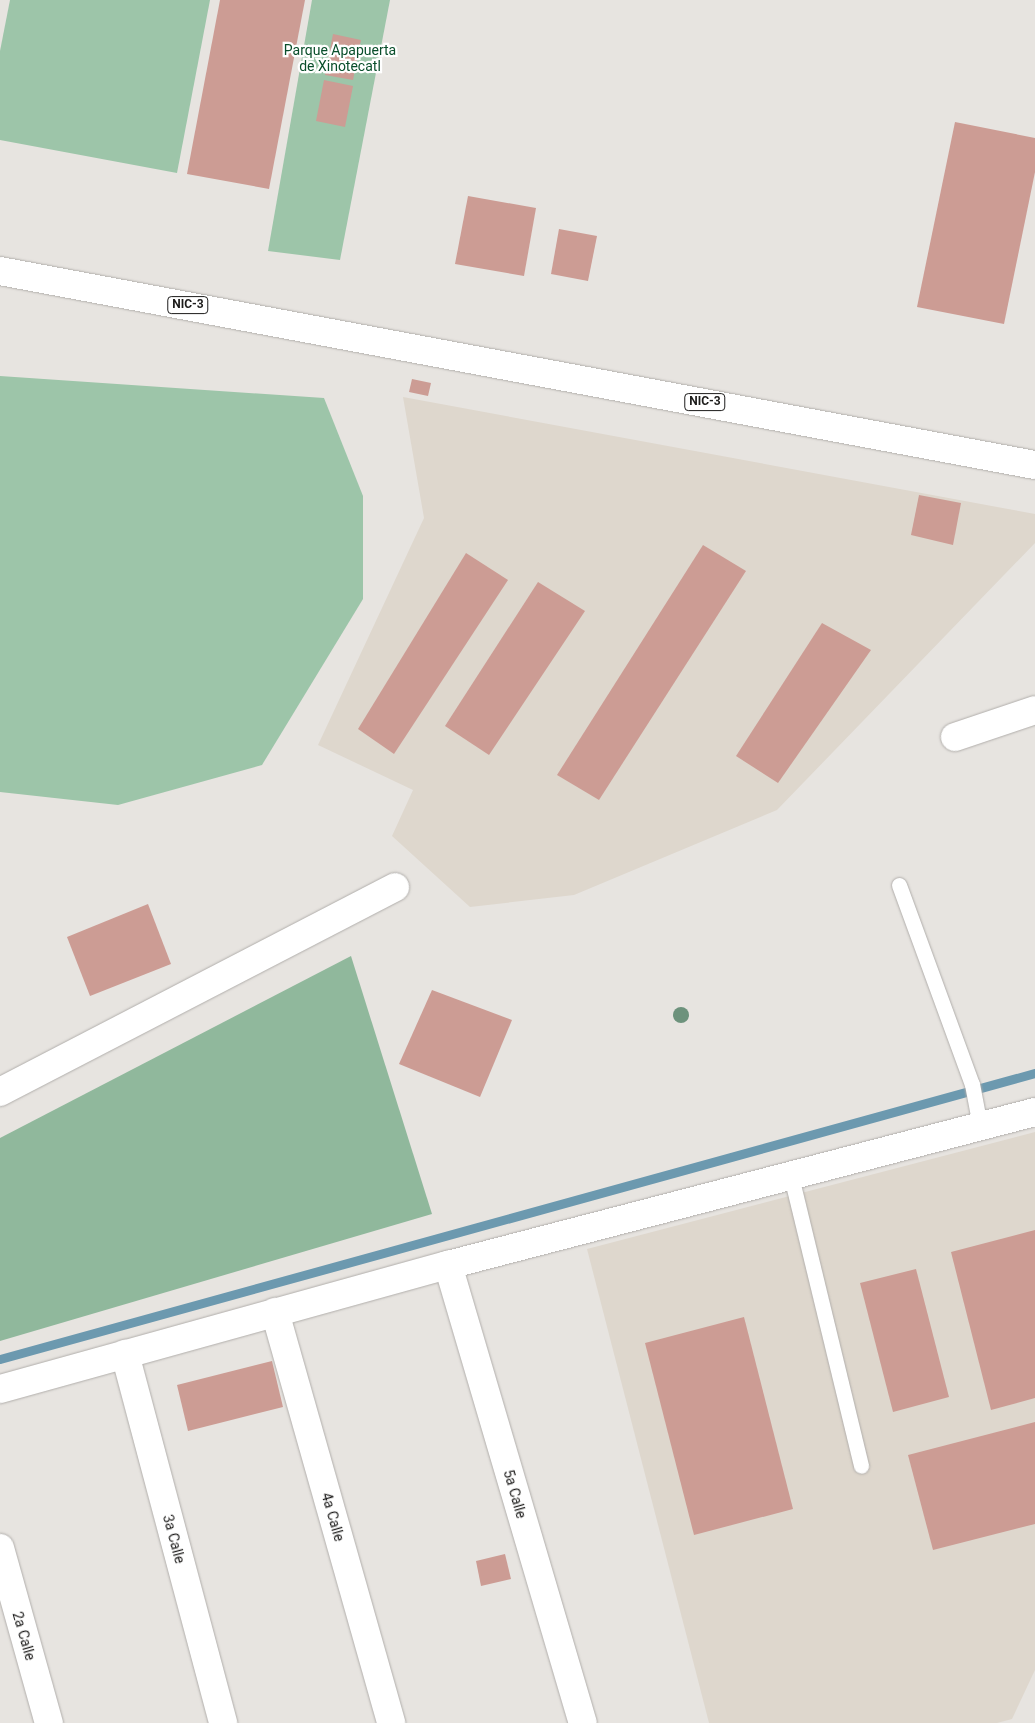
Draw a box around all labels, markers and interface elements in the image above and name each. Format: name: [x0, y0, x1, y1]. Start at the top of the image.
park label: Parque Apapuerta de Xinotecatl: [284, 42, 396, 74]
road number: NIC-3: [167, 296, 209, 314]
road number: NIC-3: [684, 392, 726, 412]
street label: 5a Calle: [500, 1468, 530, 1520]
street label: 4a Calle: [318, 1491, 348, 1543]
street label: 3a Calle: [159, 1513, 189, 1565]
street label: 2a Calle: [9, 1610, 39, 1662]

